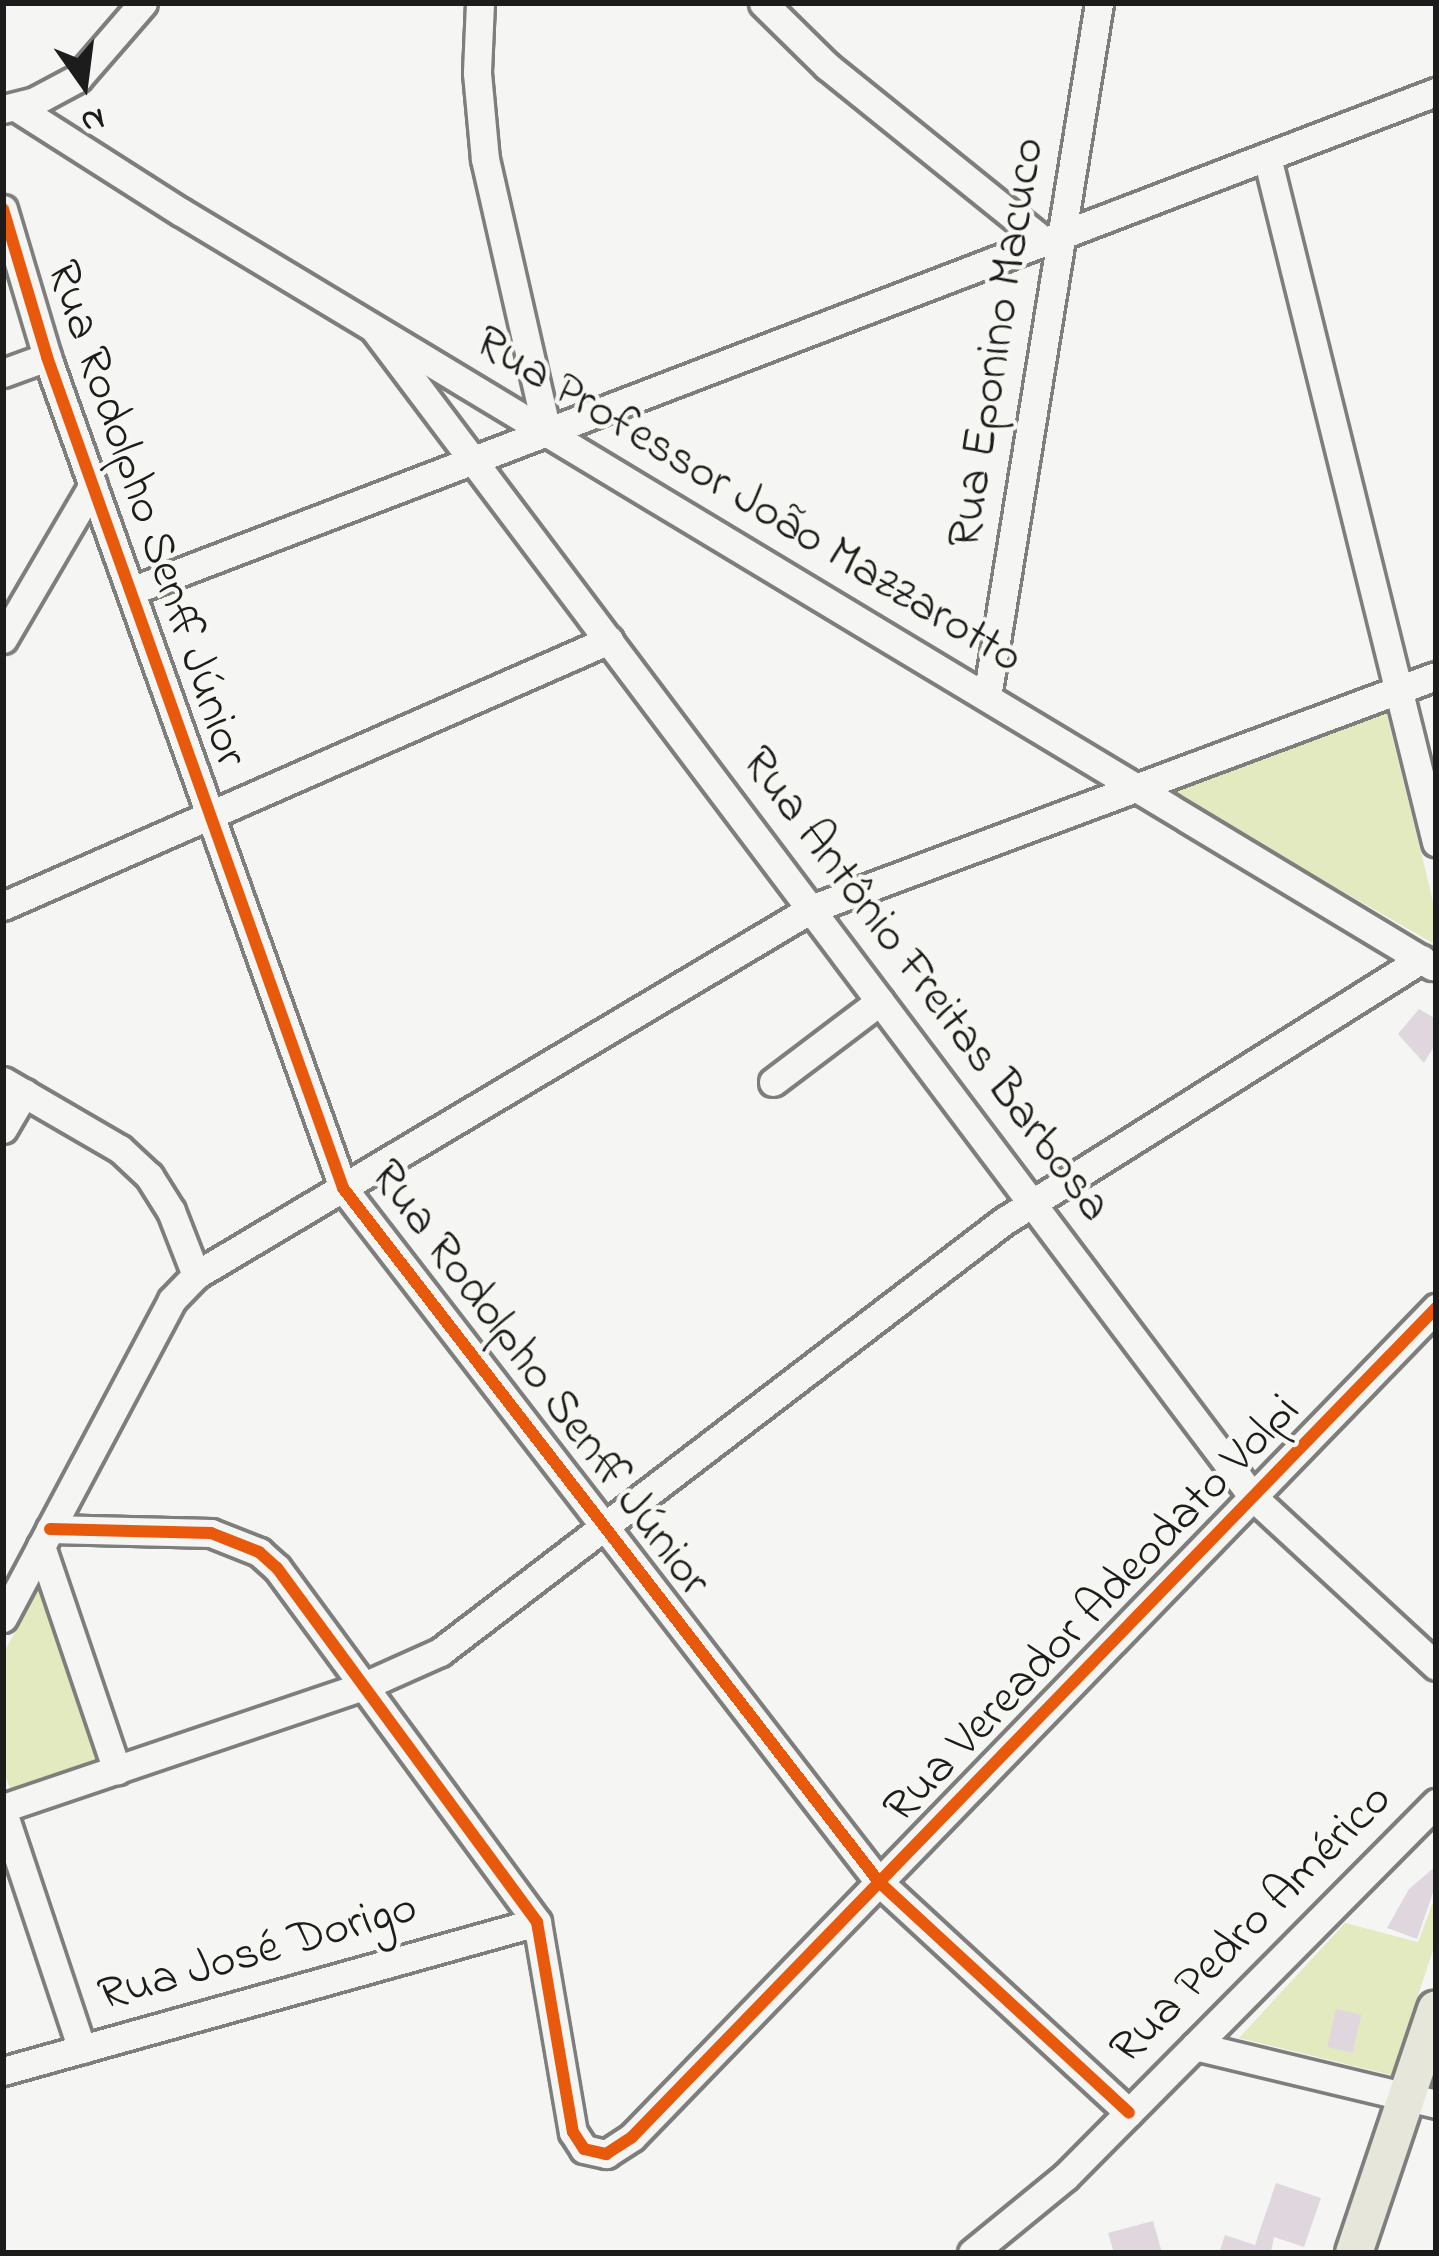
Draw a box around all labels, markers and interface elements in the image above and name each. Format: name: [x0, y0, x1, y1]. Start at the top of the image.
north arrow: [24, 24, 144, 144]
text: N: [76, 93, 109, 145]
street label: Rua Eponino Macuco: [937, 134, 1059, 552]
street label: Rua Rodolpho Senff Júnior: [31, 253, 259, 775]
street label: Rua Professor João Mazzarotto: [464, 314, 1032, 688]
street label: Rua Antônio Freitas Barbosa: [728, 736, 1122, 1234]
street label: Rua Rodolpho Senff Júnior: [356, 1149, 722, 1609]
street label: Rua Vereador Adeodato Volpi: [873, 1383, 1313, 1837]
street label: Rua Pedro Américo: [1099, 1772, 1405, 2078]
street label: Rua José Dorigo: [92, 1880, 424, 2026]

